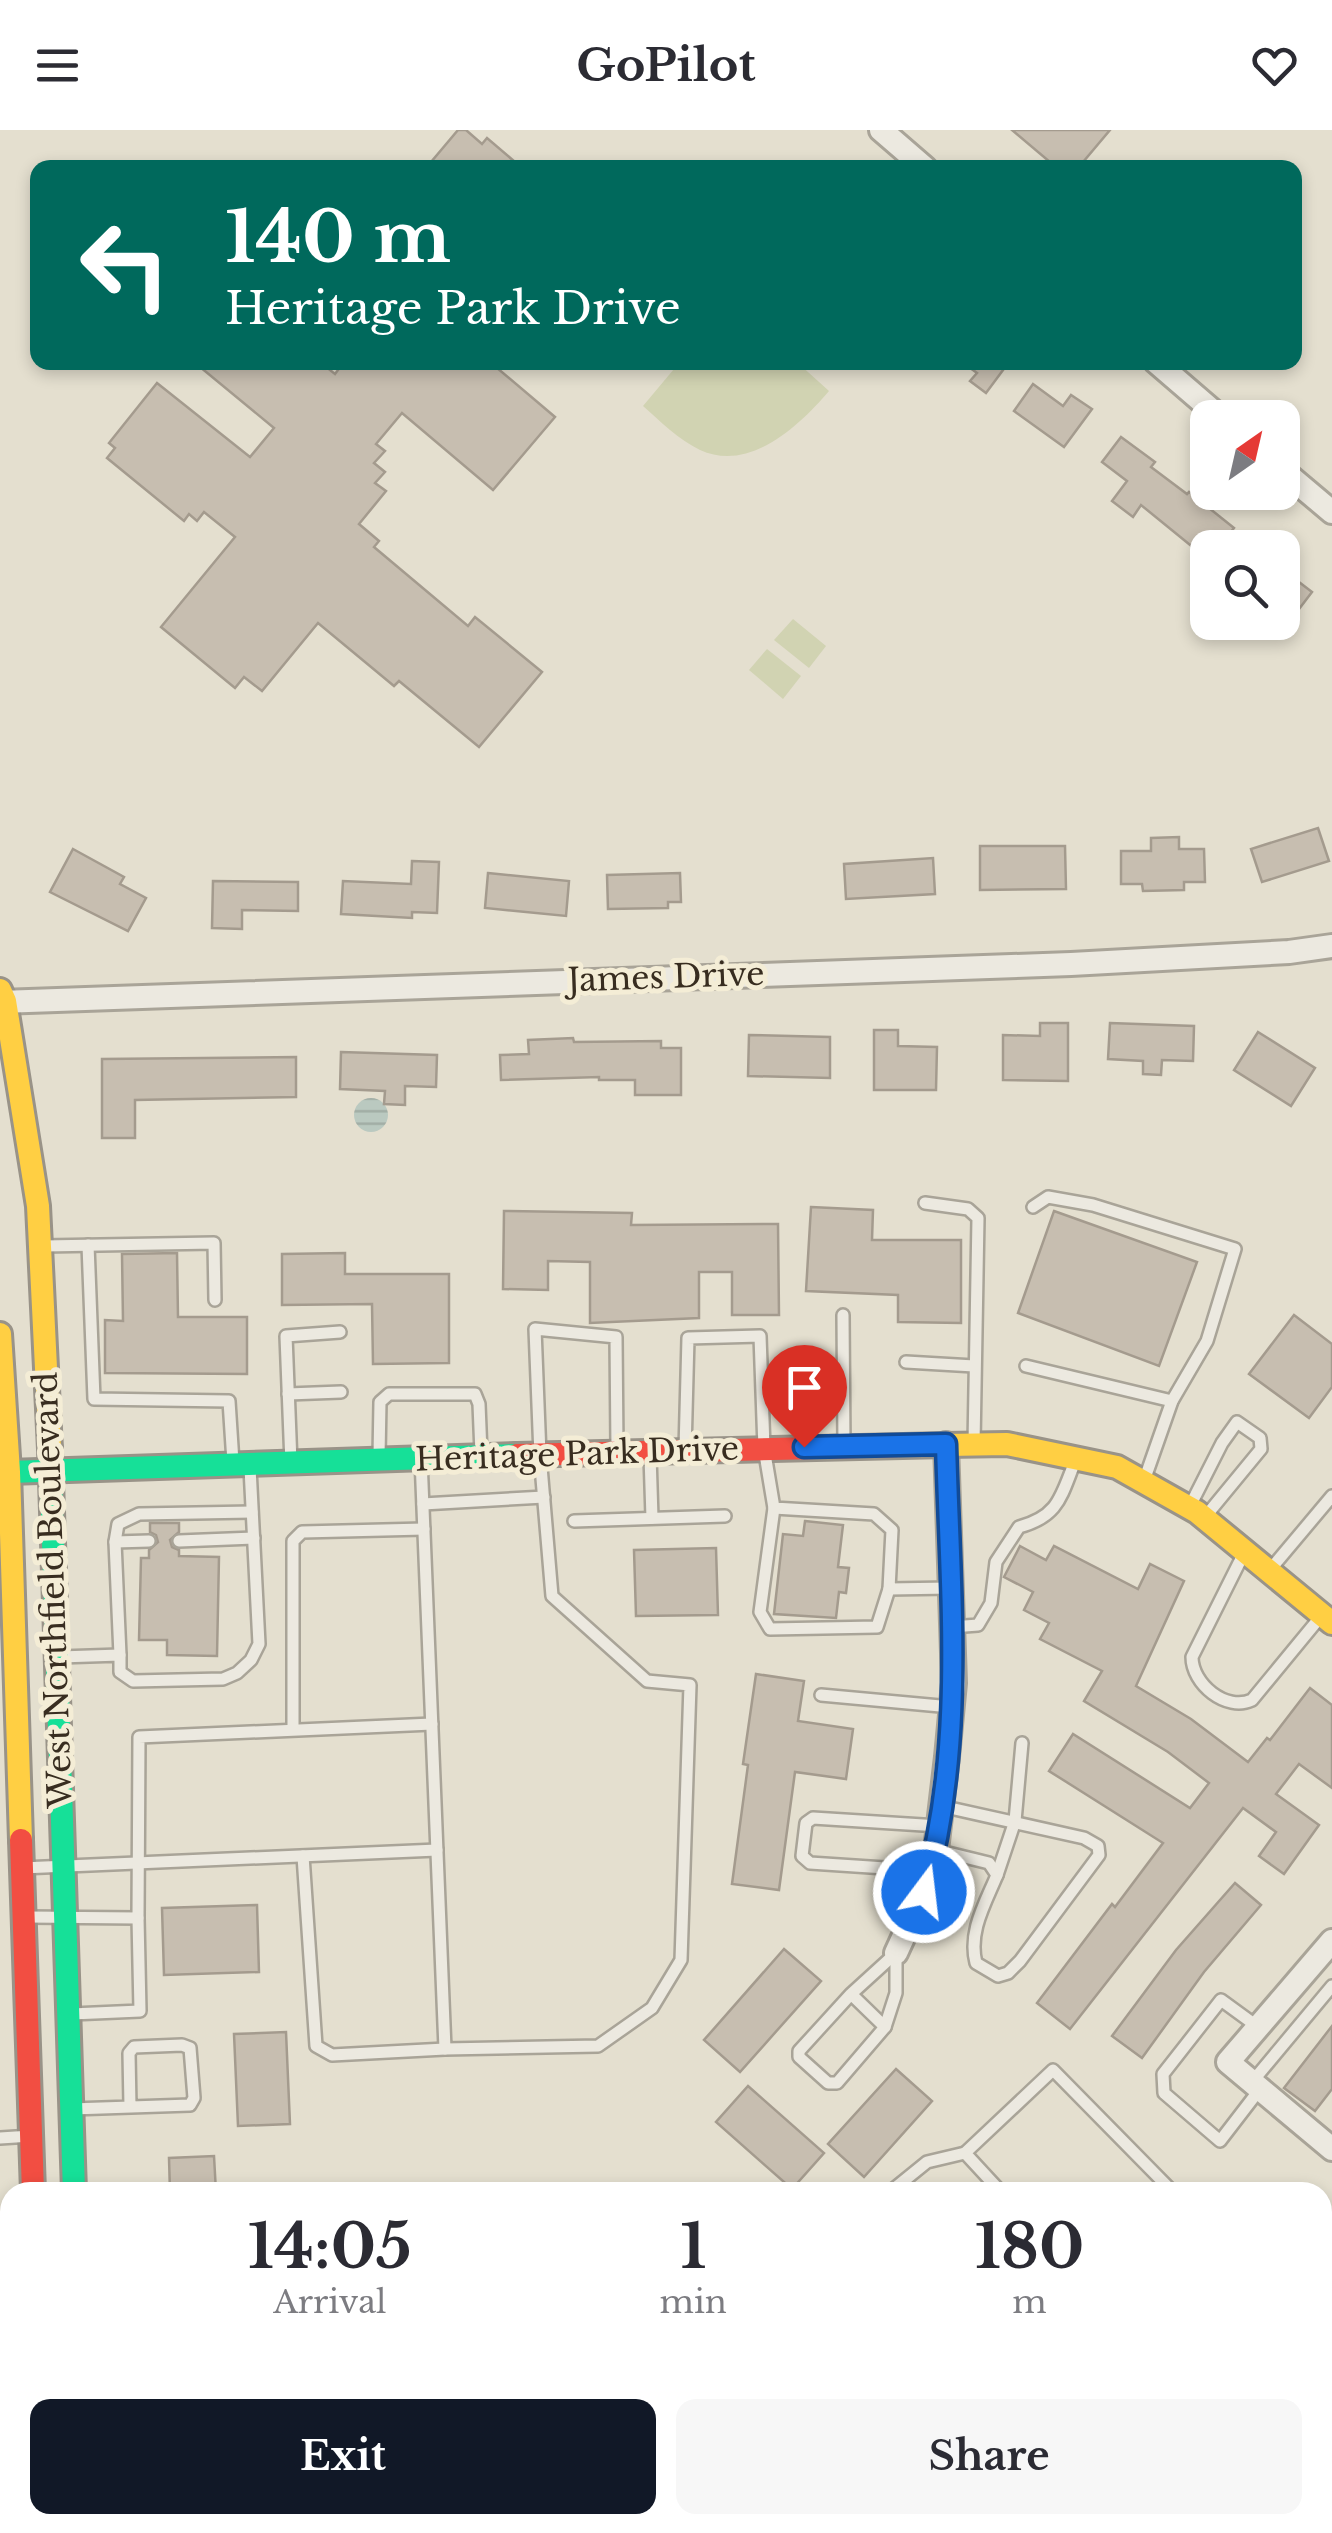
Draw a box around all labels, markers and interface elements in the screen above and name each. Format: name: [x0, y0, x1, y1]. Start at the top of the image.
text: GoPilot: [576, 37, 756, 93]
icon: menu: [30, 38, 85, 93]
icon: heart: [1247, 38, 1302, 93]
text: 140 m: [225, 194, 451, 281]
icon: left: [60, 200, 190, 330]
text: Heritage Park Drive: [225, 280, 681, 336]
north arrow: [1190, 400, 1300, 510]
map controls: [1190, 400, 1300, 640]
button: search: [1190, 530, 1300, 640]
street label: James Drive: [563, 954, 765, 1001]
pin: [762, 1345, 847, 1448]
icon: arrive: [777, 1360, 832, 1415]
street label: West Northfield Boulevard: [25, 1371, 81, 1810]
street label: Heritage Park Drive: [414, 1428, 740, 1480]
position arrow: [872, 1840, 976, 1944]
text: 14:05: [248, 2210, 412, 2284]
text: 1: [680, 2210, 706, 2284]
text: 180: [975, 2210, 1084, 2284]
text: Arrival: [273, 2282, 386, 2322]
text: min: [660, 2282, 727, 2322]
text: m: [1012, 2282, 1047, 2322]
button: Exit: [30, 2399, 656, 2514]
button: Share: [676, 2399, 1302, 2514]

